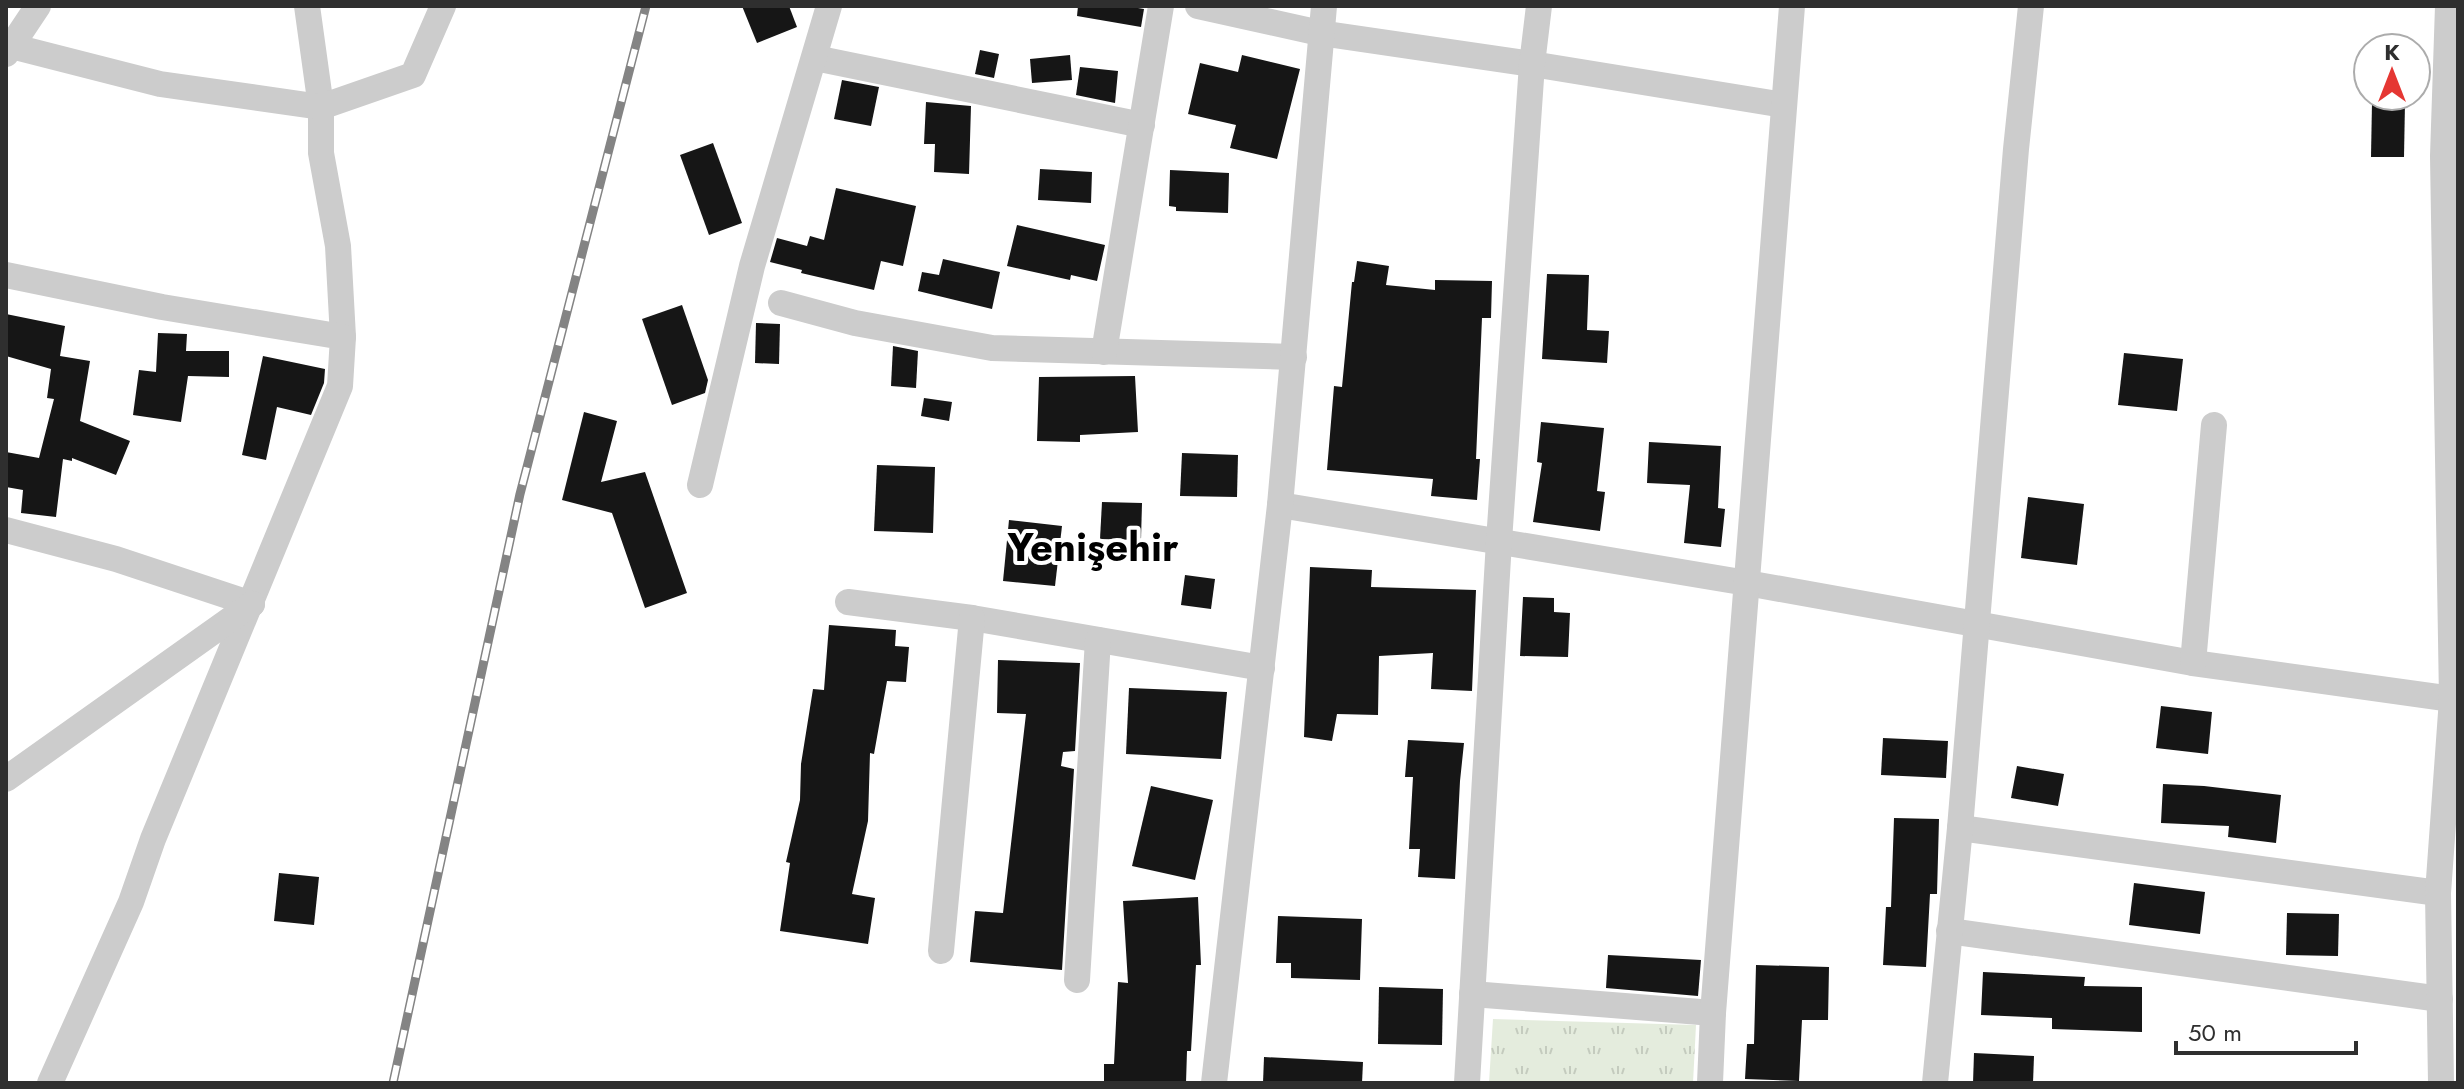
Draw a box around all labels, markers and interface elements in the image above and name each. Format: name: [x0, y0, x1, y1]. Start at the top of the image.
north arrow: [2352, 32, 2432, 112]
text: K: [2384, 36, 2400, 68]
district label: Yenişehir: [1007, 518, 1179, 576]
scale bar: [2176, 1005, 2356, 1055]
text: 50 m: [2188, 1015, 2242, 1050]

